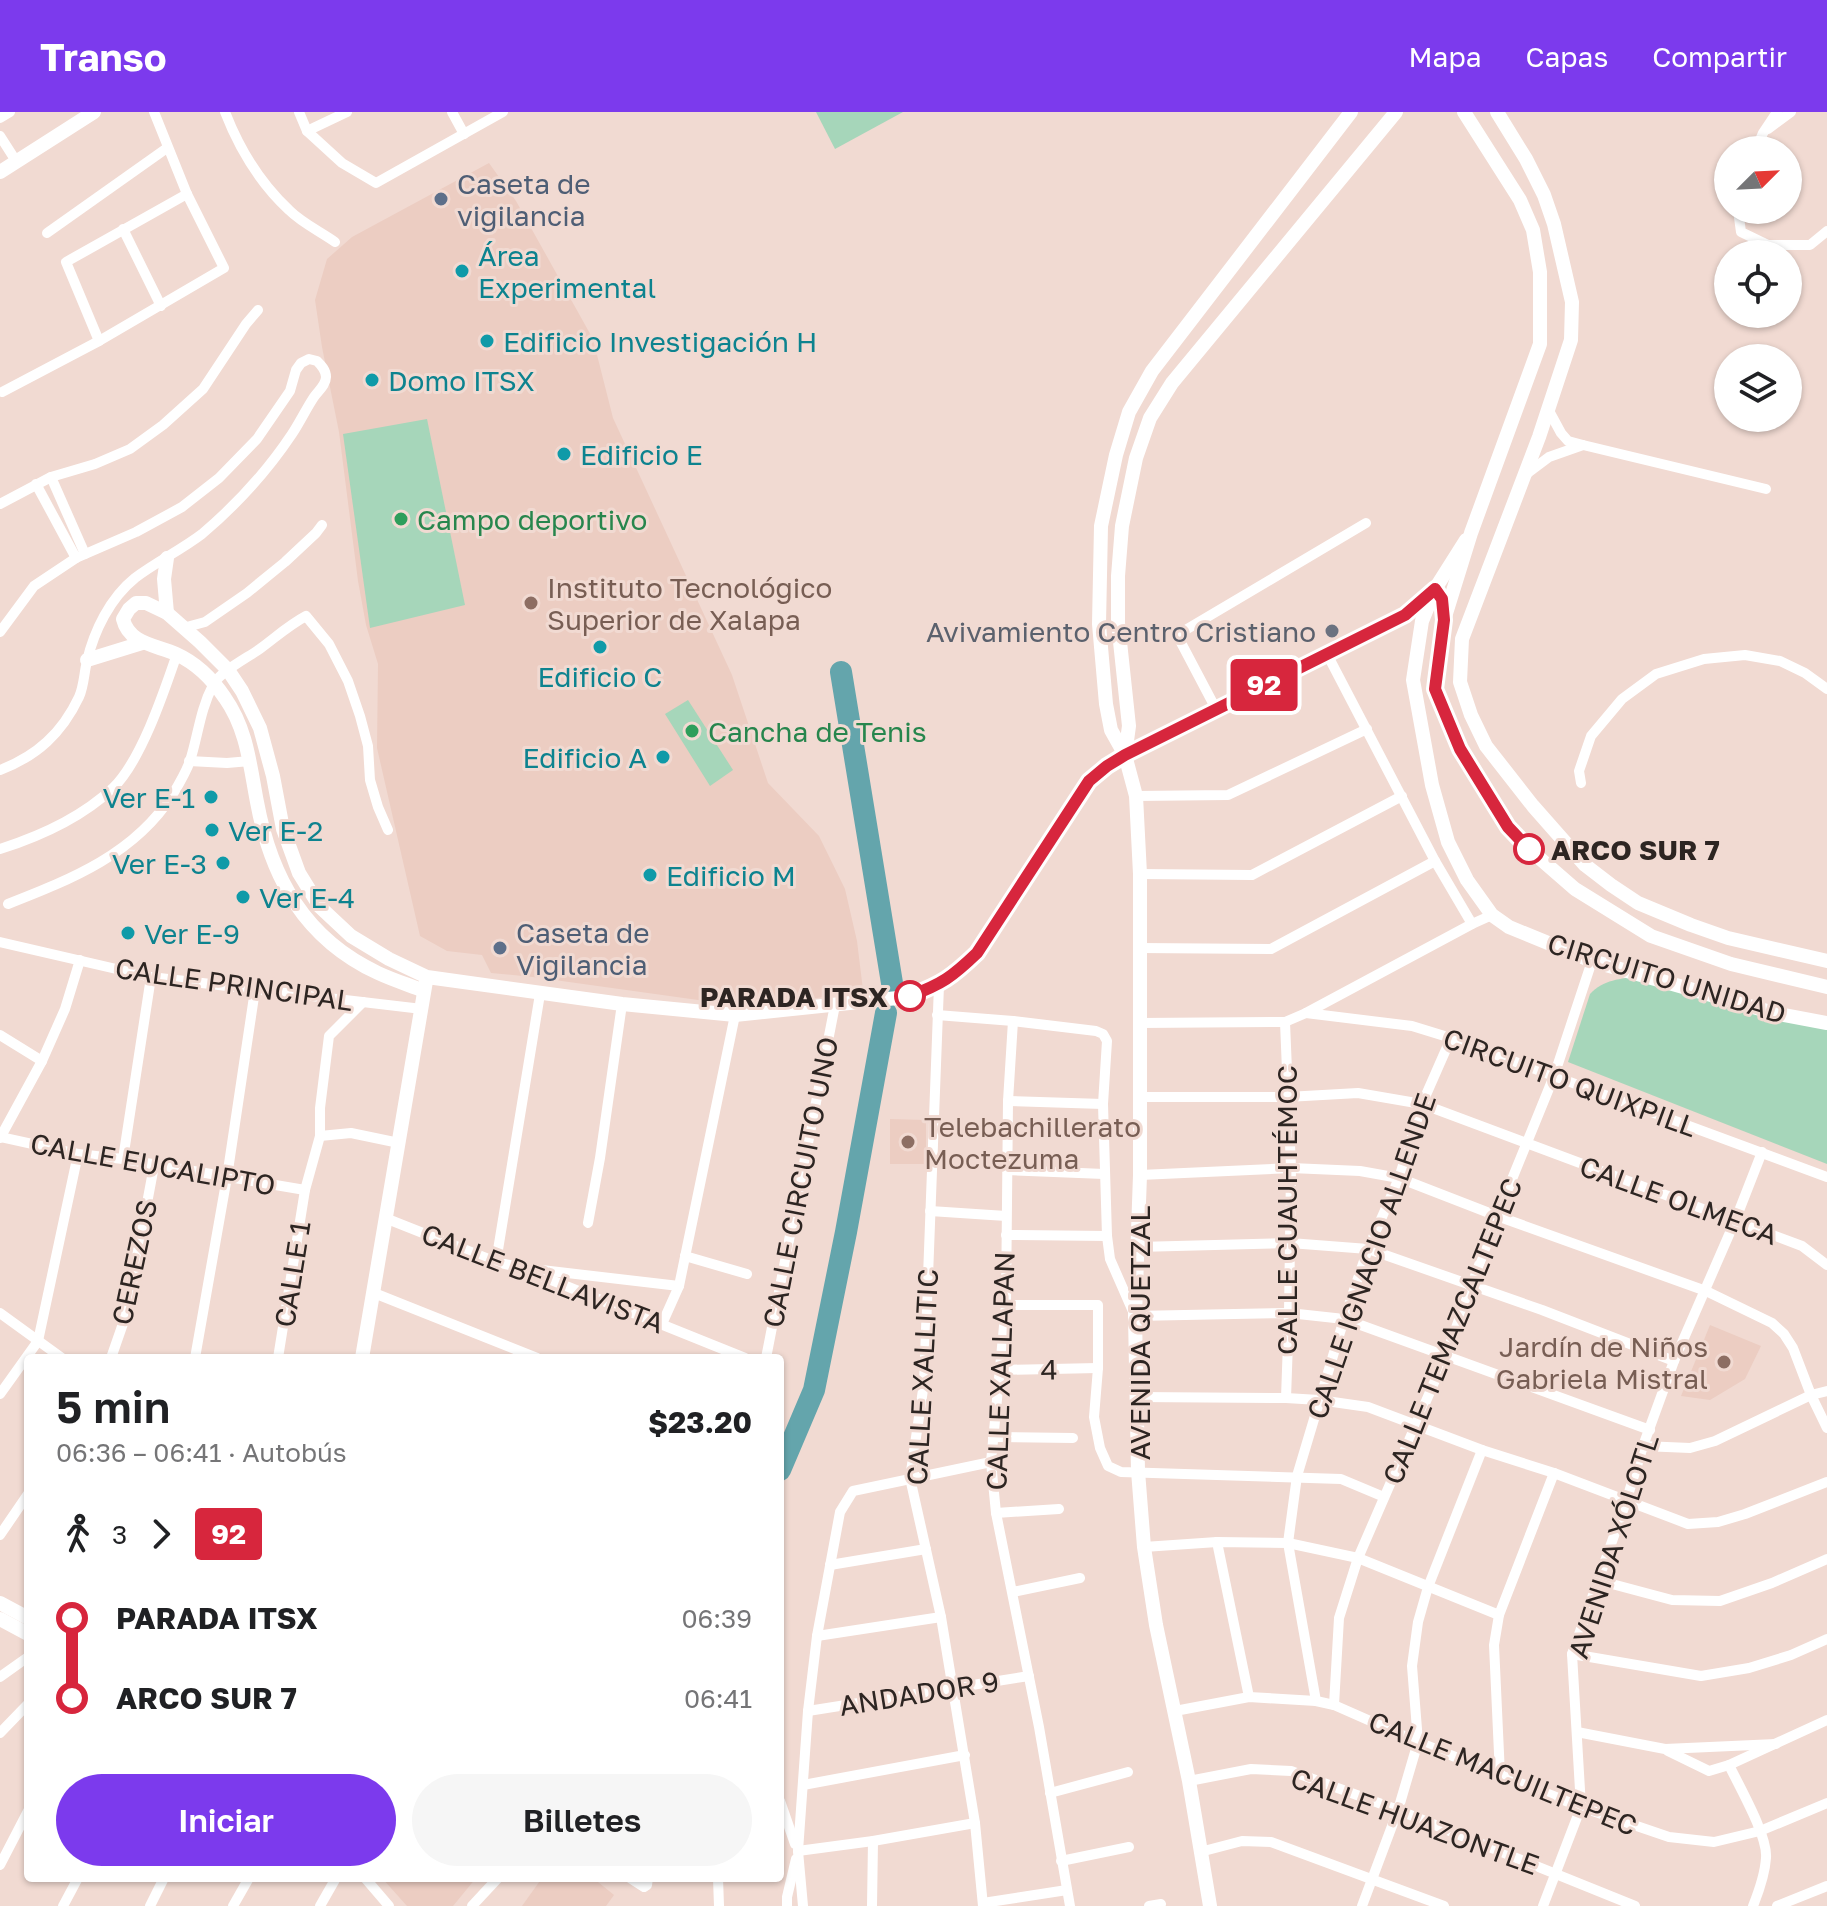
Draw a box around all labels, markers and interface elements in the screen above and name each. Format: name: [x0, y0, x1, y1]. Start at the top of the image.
text: Transo: [40, 34, 167, 79]
text: Mapa: [1409, 40, 1481, 73]
text: Capas: [1525, 40, 1608, 73]
text: Compartir: [1652, 40, 1787, 73]
north arrow: [1714, 136, 1802, 224]
map controls: [1714, 136, 1802, 432]
place label: Caseta de vigilancia: [457, 167, 590, 232]
marker: Caseta de vigilancia: [432, 190, 450, 208]
place label: Área Experimental: [478, 239, 656, 304]
button: locate: [1714, 240, 1802, 328]
marker: Área Experimental: [453, 262, 471, 280]
place label: Edificio Investigación H: [503, 325, 817, 358]
marker: Edificio Investigación H: [478, 332, 496, 350]
button: layers: [1714, 344, 1802, 432]
place label: Domo ITSX: [388, 364, 535, 397]
marker: Domo ITSX: [363, 371, 381, 389]
place label: Edificio E: [580, 438, 703, 471]
marker: Edificio E: [555, 445, 573, 463]
place label: Campo deportivo: [417, 503, 647, 536]
marker: Campo deportivo: [392, 510, 410, 528]
place label: Instituto Tecnológico Superior de Xalapa: [547, 571, 832, 636]
marker: Instituto Tecnológico Superior de Xalapa: [522, 594, 540, 612]
place label: Avivamiento Centro Cristiano: [926, 615, 1316, 648]
marker: Avivamiento Centro Cristiano: [1323, 622, 1341, 640]
marker: Edificio C: [591, 638, 609, 656]
line badge: 92: [1228, 659, 1300, 711]
place label: Edificio C: [538, 660, 662, 693]
text: 92: [1247, 668, 1281, 701]
place label: Cancha de Tenis: [708, 715, 927, 748]
marker: Cancha de Tenis: [683, 722, 701, 740]
place label: Edificio A: [522, 741, 647, 774]
marker: Edificio A: [654, 748, 672, 766]
place label: Ver E-1: [102, 781, 195, 814]
marker: Ver E-1: [202, 788, 220, 806]
place label: Ver E-2: [228, 814, 323, 847]
marker: Ver E-2: [203, 821, 221, 839]
place label: ARCO SUR 7: [1551, 833, 1720, 866]
marker: ARCO SUR 7: [1514, 834, 1544, 864]
place label: Ver E-3: [112, 847, 207, 880]
marker: Ver E-3: [214, 854, 232, 872]
place label: Edificio M: [666, 859, 796, 892]
marker: Edificio M: [641, 866, 659, 884]
place label: Ver E-4: [259, 881, 355, 914]
marker: Ver E-4: [234, 888, 252, 906]
place label: Caseta de Vigilancia: [516, 916, 649, 981]
place label: Ver E-9: [144, 917, 240, 950]
marker: Ver E-9: [119, 924, 137, 942]
street label: CIRCUITO UNIDAD: [1544, 926, 1790, 1030]
marker: Caseta de Vigilancia: [491, 939, 509, 957]
street label: CALLE PRINCIPAL: [113, 951, 355, 1017]
place label: PARADA ITSX: [700, 980, 888, 1013]
marker: PARADA ITSX: [895, 981, 925, 1011]
street label: CIRCUITO QUIXPILL: [1439, 1021, 1701, 1143]
street label: CALLE CIRCUITO UNO: [756, 1034, 844, 1330]
street label: CALLE CUAUHTÉMOC: [1270, 1065, 1303, 1355]
street label: CALLE IGNACIO ALLENDE: [1300, 1089, 1442, 1423]
place label: Telebachillerato Moctezuma: [924, 1110, 1141, 1175]
street label: CALLE EUCALIPTO: [28, 1126, 278, 1202]
marker: Telebachillerato Moctezuma: [899, 1133, 917, 1151]
street label: CALLE OLMECA: [1576, 1149, 1783, 1251]
street label: CALLE TEMAZCALTEPEC: [1375, 1173, 1529, 1489]
street label: CEREZOS: [105, 1196, 163, 1328]
street label: AVENIDA QUETZAL: [1123, 1206, 1156, 1460]
street label: CALLE BELLAVISTA: [417, 1217, 669, 1340]
street label: CALLE 1: [267, 1219, 317, 1329]
street label: CALLE XALLAPAN: [979, 1251, 1021, 1491]
street label: CALLE XALLITIC: [900, 1268, 944, 1486]
place label: Jardín de Niños Gabriela Mistral: [1496, 1330, 1708, 1395]
street label: 4: [1040, 1352, 1058, 1386]
marker: Jardín de Niños Gabriela Mistral: [1715, 1353, 1733, 1371]
text: 5 min: [56, 1380, 170, 1433]
text: $23.20: [648, 1404, 752, 1440]
street label: AVENIDA XÓLOTL: [1561, 1430, 1665, 1662]
text: 06:36 – 06:41 · Autobús: [56, 1437, 346, 1468]
icon: walk: [56, 1512, 100, 1556]
icon: forward: [139, 1512, 183, 1556]
text: 92: [211, 1517, 246, 1550]
text: 3: [112, 1519, 127, 1550]
text: PARADA ITSX: [116, 1600, 318, 1636]
text: 06:39: [681, 1603, 752, 1634]
street label: ANDADOR 9: [837, 1664, 1001, 1722]
text: ARCO SUR 7: [116, 1680, 297, 1716]
text: 06:41: [684, 1683, 752, 1714]
street label: CALLE MACUILTEPEC: [1364, 1704, 1642, 1842]
street label: CALLE HUAZONTLE: [1286, 1761, 1544, 1881]
button: Iniciar: [56, 1774, 396, 1866]
button: Billetes: [412, 1774, 752, 1866]

